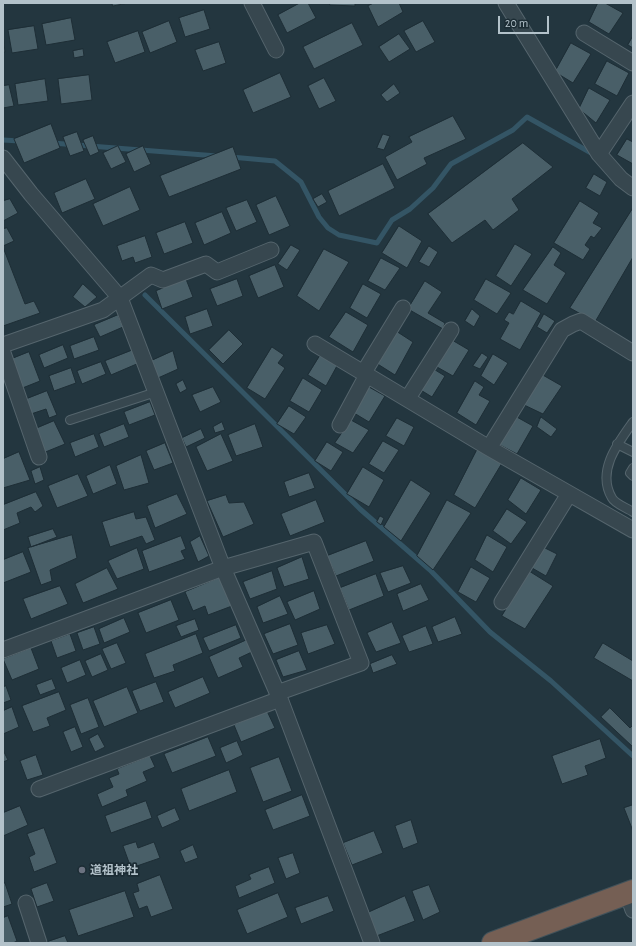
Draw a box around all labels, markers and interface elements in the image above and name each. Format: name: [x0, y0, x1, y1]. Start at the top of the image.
scale bar: [500, 8, 551, 34]
text: 20 m: [505, 17, 528, 29]
place label: 道祖神社: [90, 863, 138, 877]
marker: 道祖神社: [77, 865, 87, 875]

